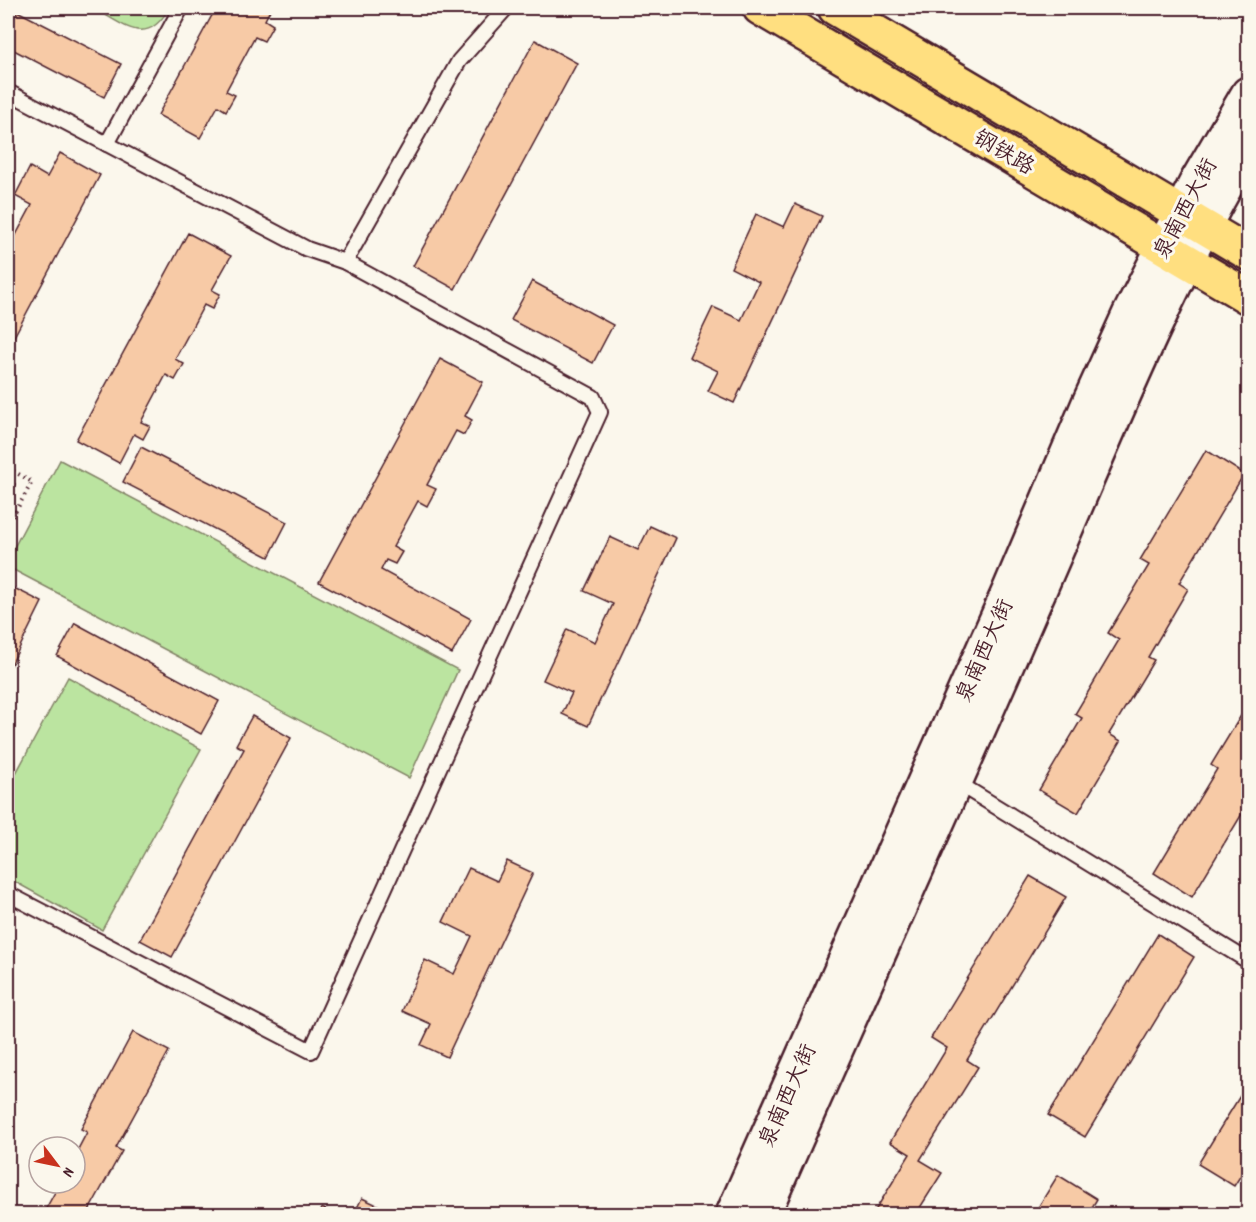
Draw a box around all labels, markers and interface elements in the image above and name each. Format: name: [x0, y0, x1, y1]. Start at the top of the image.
street label: 钢铁路: [967, 124, 1039, 184]
street label: 泉南西大街: [1148, 154, 1227, 265]
street label: 泉南西大街: [950, 595, 1023, 708]
street label: 泉南西大街: [753, 1040, 826, 1153]
north arrow: [27, 1135, 87, 1195]
text: N: [56, 1162, 79, 1181]

